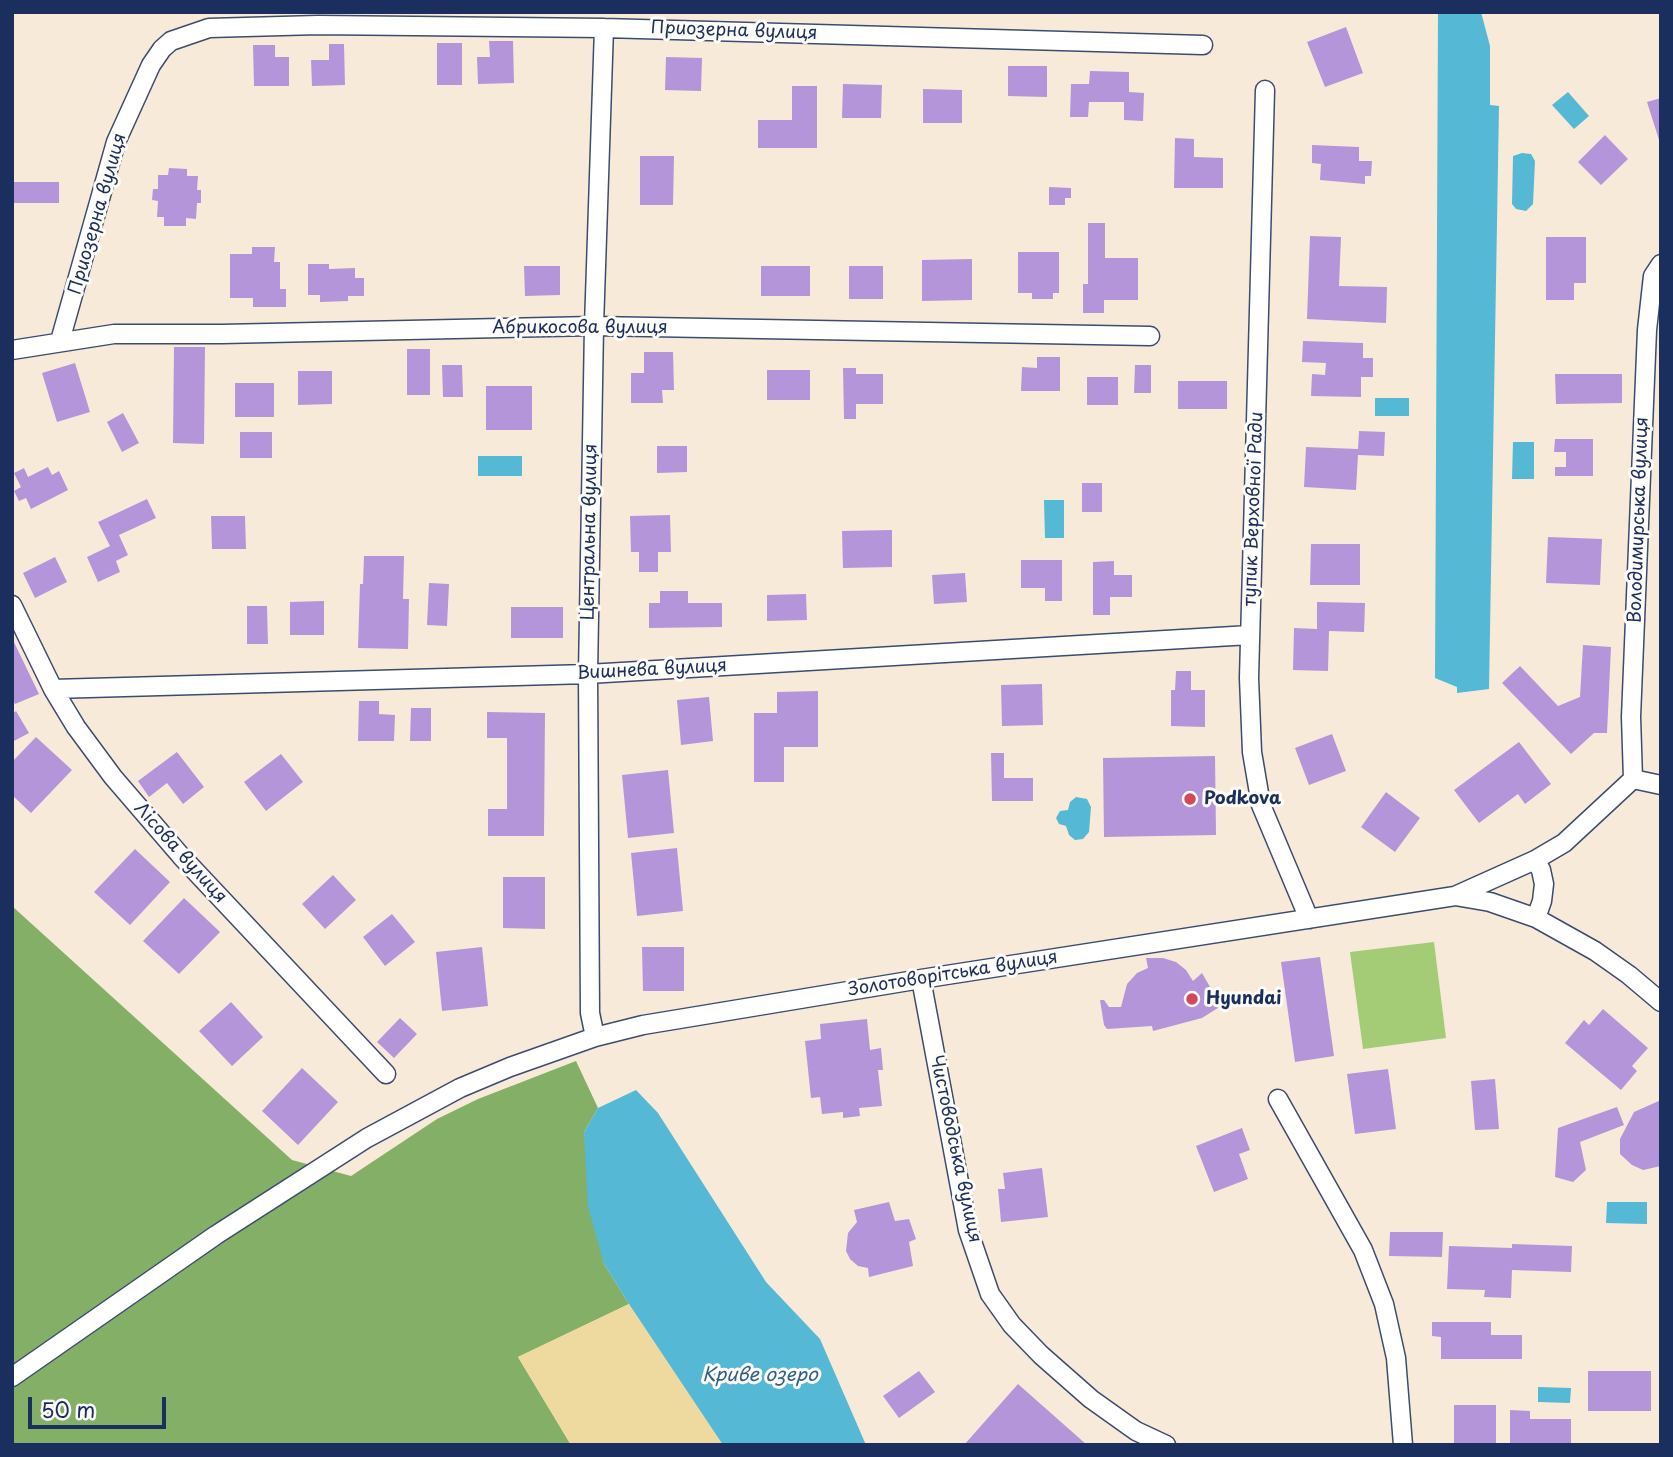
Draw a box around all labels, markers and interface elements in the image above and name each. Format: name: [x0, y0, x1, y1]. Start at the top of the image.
street label: Приозерна вулиця: [650, 17, 818, 45]
street label: Приозерна вулиця: [65, 131, 131, 297]
street label: Абрикосова вулиця: [492, 317, 668, 339]
street label: тупик Верховної Ради: [1240, 411, 1268, 607]
street label: Володимирська вулиця: [1625, 416, 1653, 624]
street label: Центральна вулиця: [578, 443, 602, 621]
street label: Вишнева вулиця: [576, 655, 728, 685]
place label: Podkova: [1204, 788, 1281, 810]
marker: Podkova: [1182, 791, 1198, 807]
street label: Лісова вулиця: [129, 798, 231, 908]
street label: Золотоворітська вулиця: [847, 947, 1059, 1001]
place label: Hyundai: [1206, 988, 1281, 1010]
marker: Hyundai: [1184, 991, 1200, 1007]
street label: Чистоводська вулиця: [925, 1053, 985, 1245]
water label: Криве озеро: [702, 1365, 818, 1387]
scale bar: [32, 1384, 170, 1428]
text: 50 m: [41, 1393, 95, 1425]

